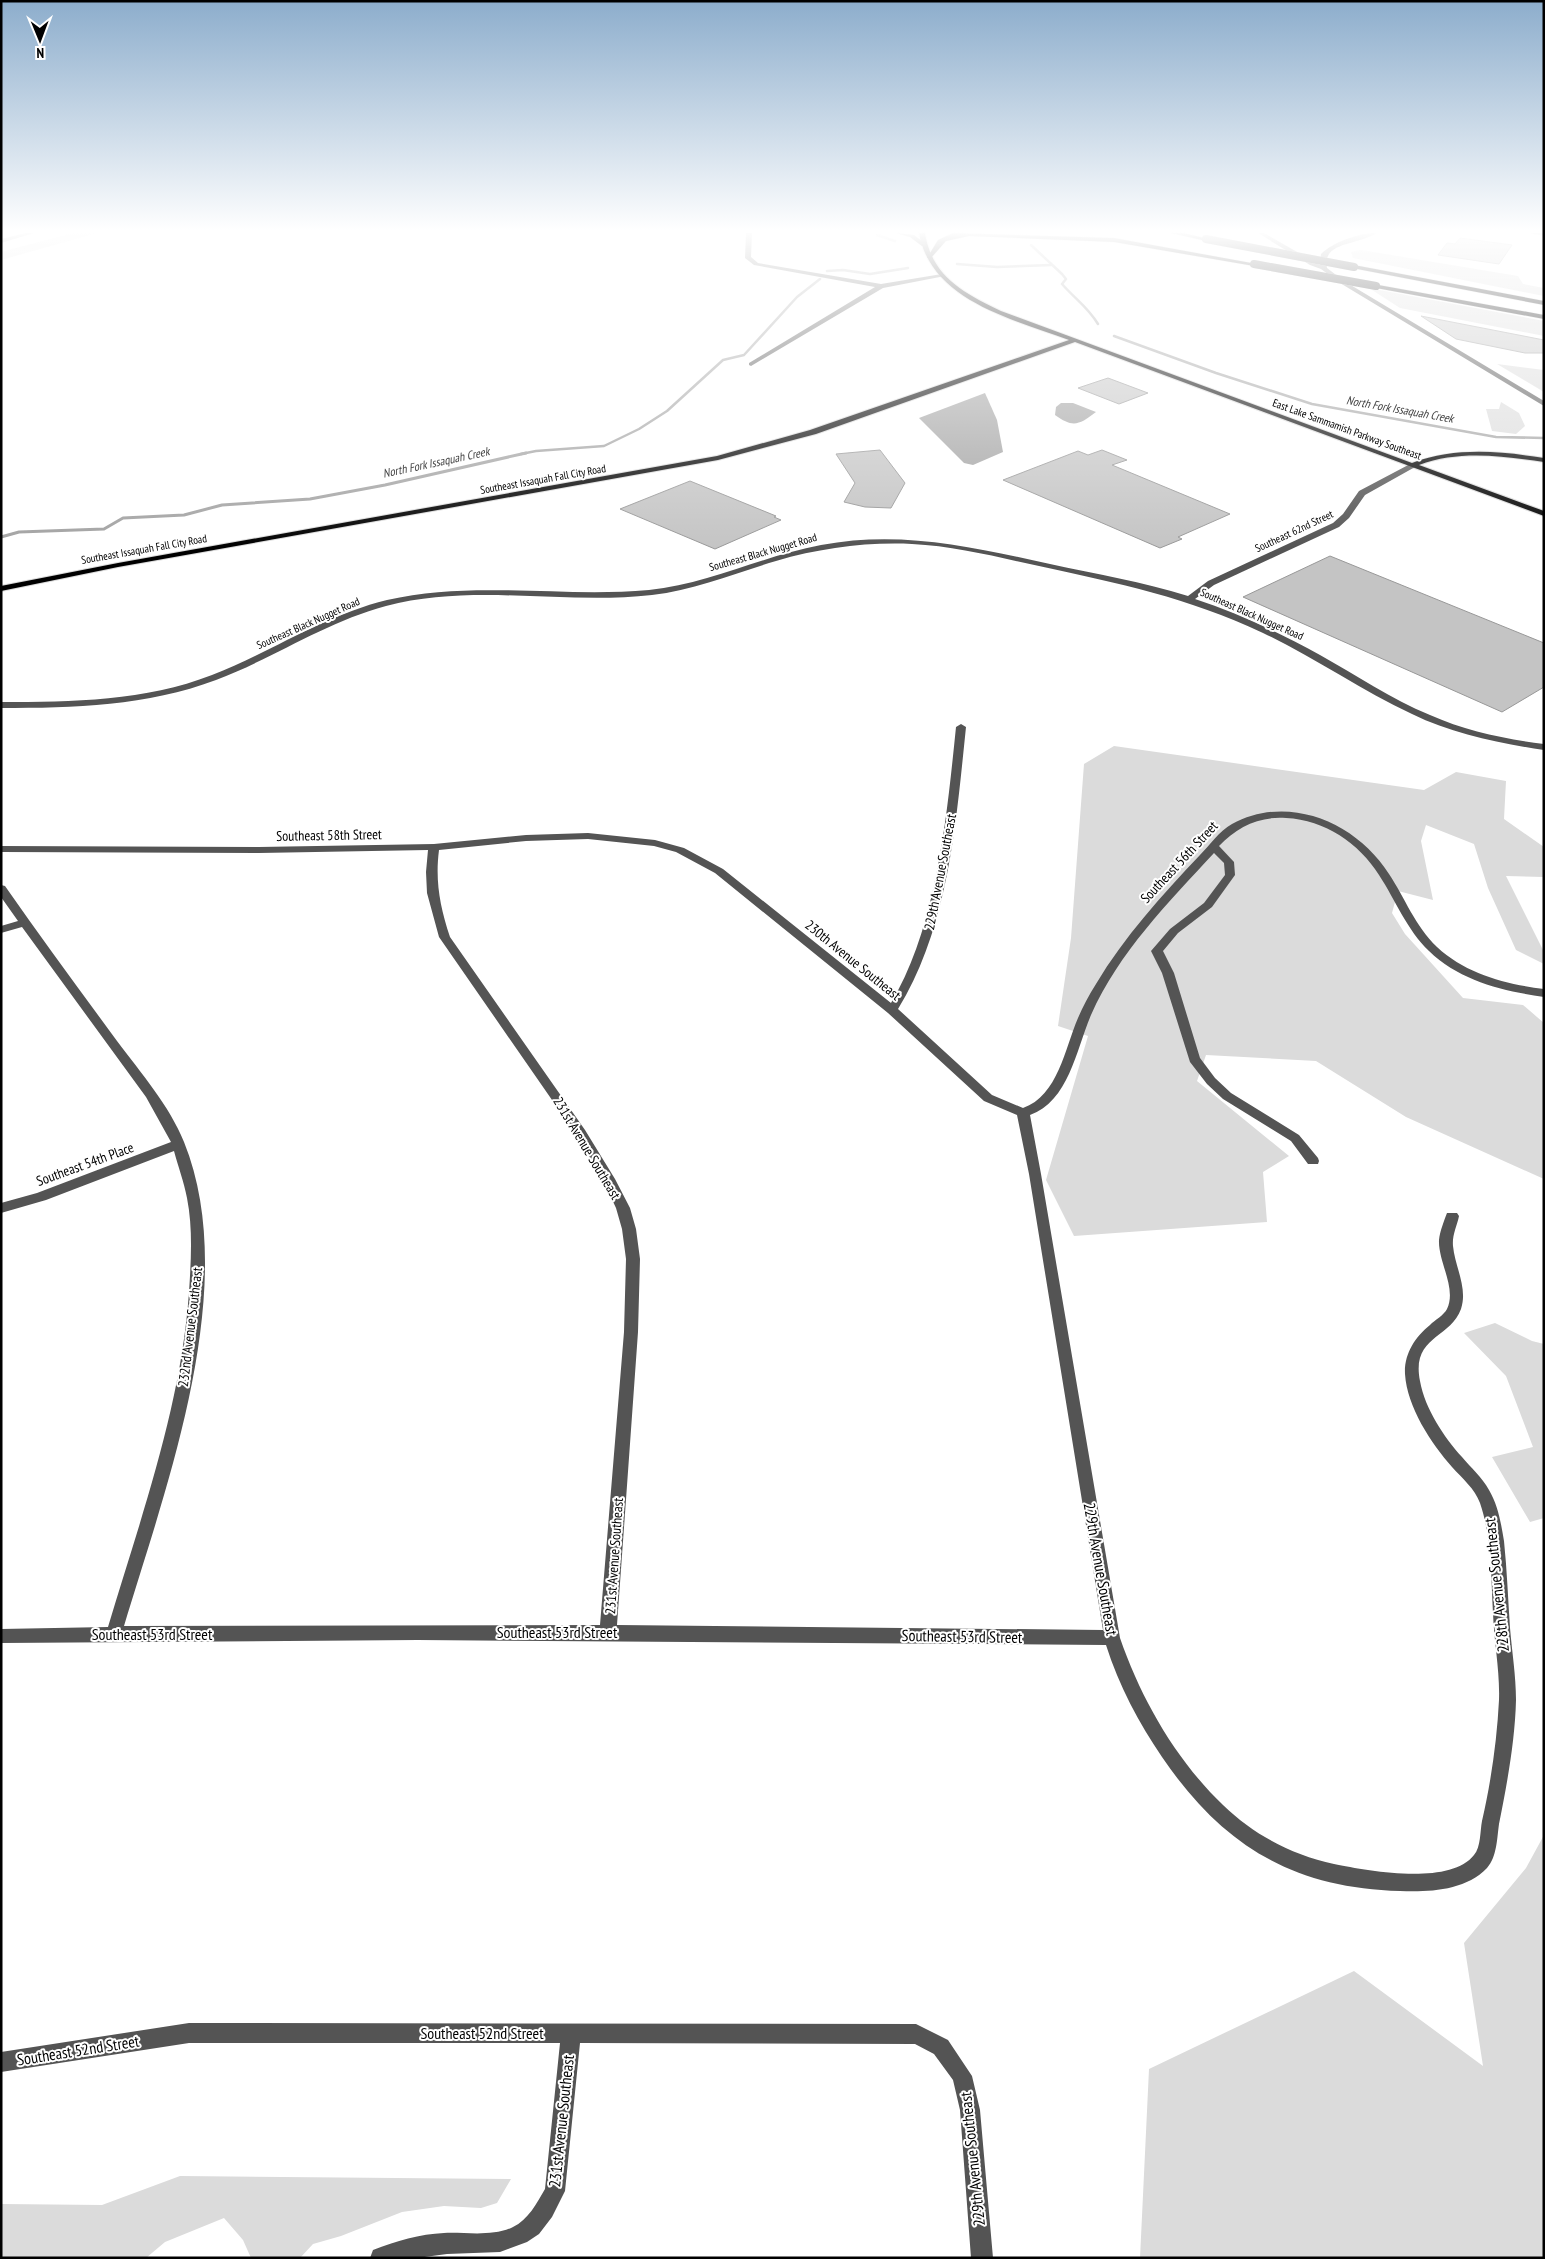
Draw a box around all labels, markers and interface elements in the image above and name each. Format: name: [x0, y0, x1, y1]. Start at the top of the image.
north arrow: [15, 15, 65, 65]
text: N: [36, 44, 44, 62]
water label: North Fork Issaquah Creek: [1345, 392, 1456, 426]
street label: East Lake Sammamish Parkway Southeast: [1271, 395, 1423, 463]
water label: North Fork Issaquah Creek: [381, 443, 492, 481]
street label: Southeast Issaquah Fall City Road: [479, 461, 607, 497]
street label: Southeast 62nd Street: [1253, 507, 1335, 555]
street label: Southeast Black Nugget Road: [708, 530, 819, 574]
street label: Southeast Issaquah Fall City Road: [80, 531, 208, 567]
street label: Southeast Black Nugget Road: [1198, 585, 1306, 643]
street label: Southeast Black Nugget Road: [254, 594, 362, 652]
street label: 229th Avenue Southeast: [920, 812, 960, 932]
street label: Southeast 56th Street: [1136, 817, 1222, 907]
street label: Southeast 58th Street: [276, 825, 382, 845]
street label: 230th Avenue Southeast: [801, 916, 905, 1004]
street label: 231st Avenue Southeast: [549, 1093, 625, 1203]
street label: Southeast 54th Place: [34, 1138, 136, 1190]
street label: 232nd Avenue Southeast: [174, 1266, 206, 1388]
street label: 231st Avenue Southeast: [601, 1497, 627, 1615]
street label: 229th Avenue Southeast: [1079, 1501, 1123, 1638]
street label: 228th Avenue Southeast: [1479, 1516, 1513, 1653]
street label: Southeast 53rd Street: [497, 1622, 618, 1642]
street label: Southeast 53rd Street: [92, 1624, 213, 1644]
street label: Southeast 53rd Street: [902, 1625, 1023, 1647]
street label: Southeast 52nd Street: [420, 2023, 544, 2043]
street label: Southeast 52nd Street: [16, 2030, 141, 2070]
street label: 231st Avenue Southeast: [544, 2053, 578, 2188]
street label: 229th Avenue Southeast: [955, 2090, 989, 2227]

